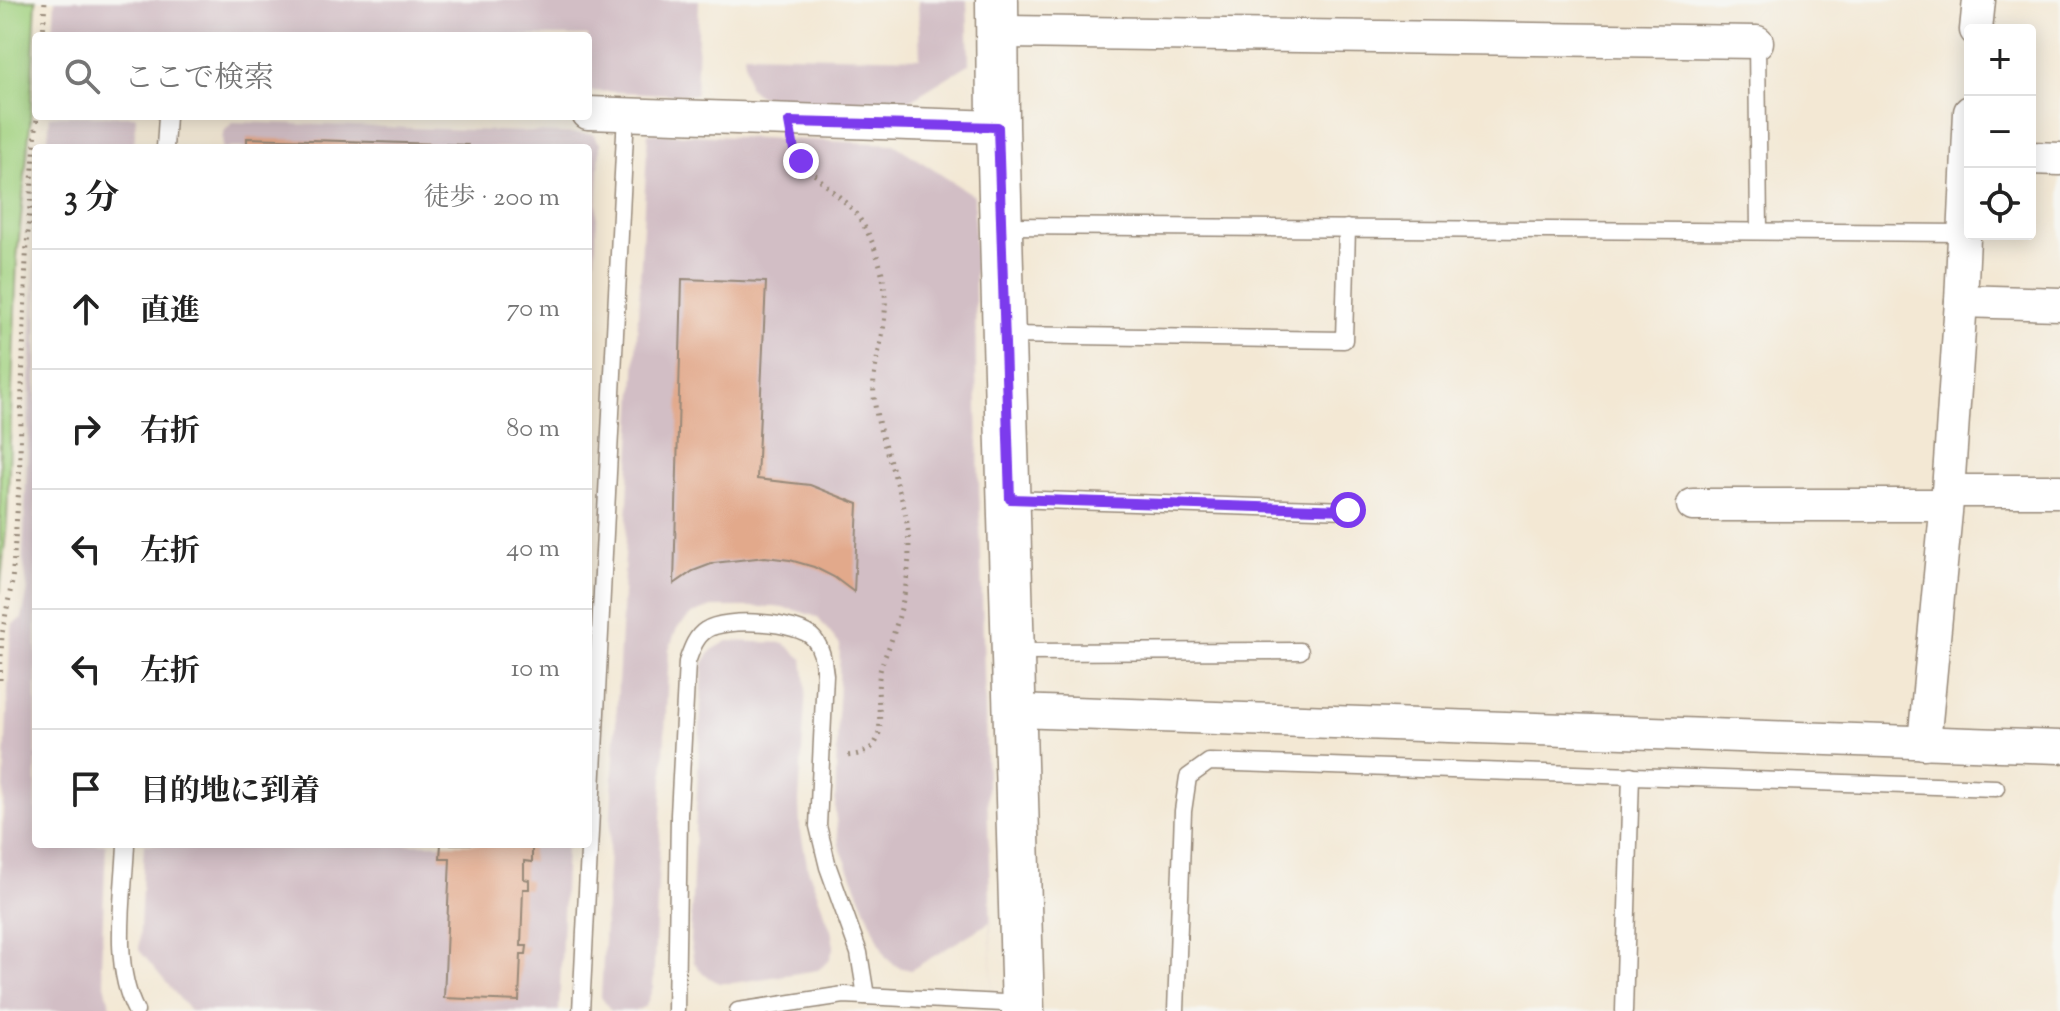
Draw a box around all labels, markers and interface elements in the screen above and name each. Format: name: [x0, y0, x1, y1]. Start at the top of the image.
map controls: [1964, 24, 2036, 240]
button: +: [1964, 24, 2036, 96]
search box: [32, 32, 592, 120]
icon: search: [60, 54, 104, 98]
text: ここで検索: [124, 58, 274, 101]
button: −: [1964, 96, 2036, 168]
route end: [783, 143, 819, 179]
button: locate: [1964, 168, 2036, 240]
text: 3 分: [64, 175, 119, 224]
text: 徒歩 · 200 m: [424, 180, 560, 217]
icon: ahead: [64, 287, 108, 331]
text: 直進: [140, 291, 200, 334]
text: 70 m: [507, 291, 560, 328]
icon: right: [64, 407, 108, 451]
text: 右折: [140, 411, 200, 454]
text: 80 m: [506, 411, 560, 448]
route start: [1330, 492, 1366, 528]
icon: left: [64, 527, 108, 571]
text: 左折: [140, 531, 200, 574]
text: 40 m: [506, 531, 560, 568]
icon: left: [64, 647, 108, 691]
text: 左折: [140, 651, 200, 694]
text: 10 m: [511, 651, 560, 688]
icon: arrive: [64, 767, 108, 811]
text: 目的地に到着: [140, 771, 320, 814]

